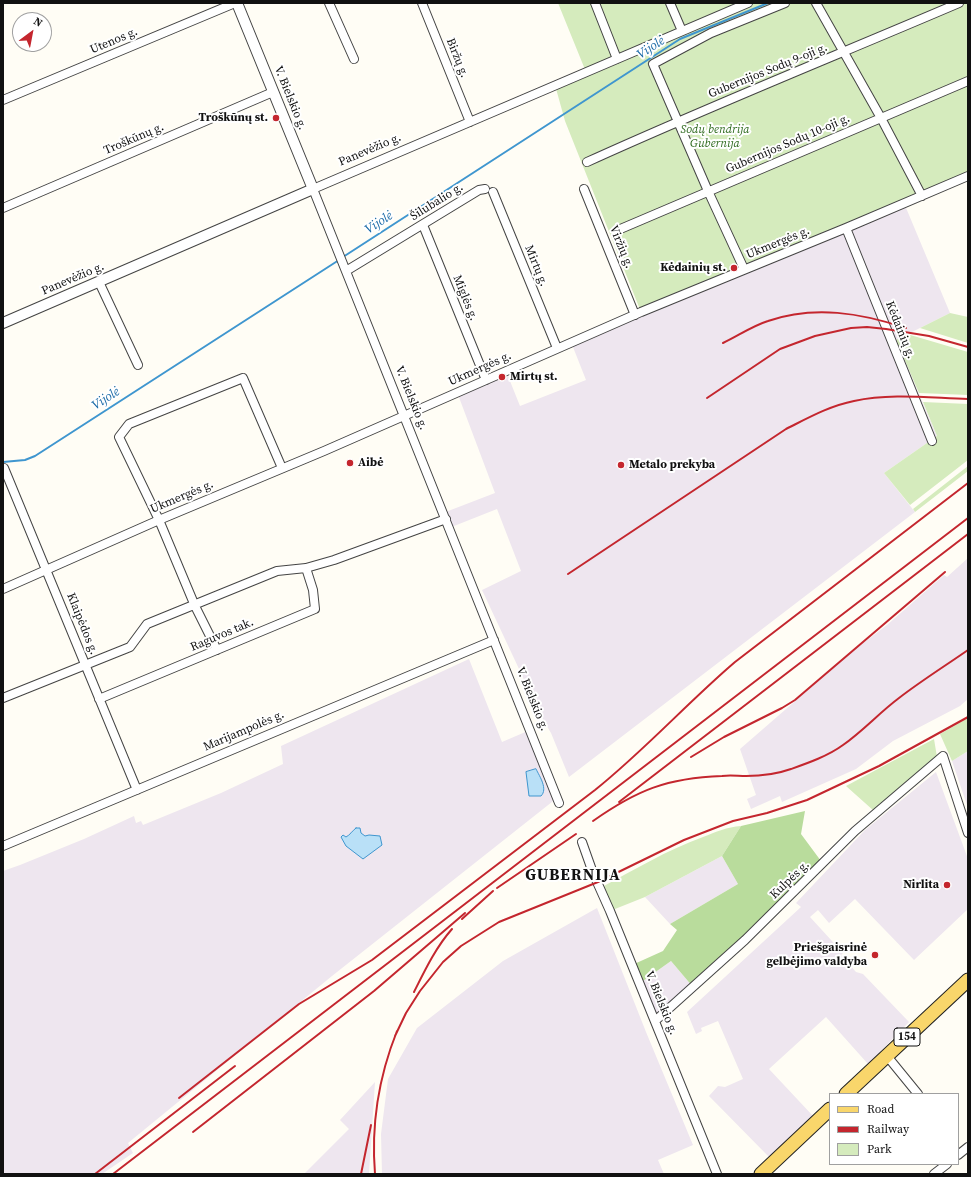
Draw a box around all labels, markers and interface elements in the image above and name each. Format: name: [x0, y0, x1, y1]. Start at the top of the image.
north arrow: [12, 12, 52, 52]
text: N: [31, 14, 45, 31]
street label: Utenos g.: [88, 25, 140, 57]
water label: Vijolė: [634, 33, 668, 63]
street label: Biržų g.: [443, 36, 471, 80]
street label: Gubernijos Sodų 9-oji g.: [706, 40, 830, 102]
street label: V. Bielskio g.: [271, 64, 309, 132]
place label: Troškūnų st.: [199, 111, 268, 125]
street label: Gubernijos Sodų 10-oji g.: [724, 111, 852, 177]
marker: Troškūnų st.: [271, 113, 281, 123]
street label: Troškūnų g.: [102, 120, 166, 158]
park label: Sodų bendrija Gubernija: [680, 123, 750, 151]
street label: Panevėžio g.: [337, 130, 403, 170]
street label: Šilubalio g.: [408, 180, 466, 224]
water label: Vijolė: [362, 208, 396, 238]
street label: Viržių g.: [606, 223, 636, 271]
street label: Ukmergės g.: [744, 224, 812, 262]
street label: Mirtų g.: [521, 243, 551, 289]
street label: Panevėžio g.: [40, 259, 106, 299]
place label: Kėdainių st.: [660, 261, 726, 275]
marker: Kėdainių st.: [729, 263, 739, 273]
street label: Miglės g.: [449, 273, 481, 323]
street label: Kėdainių g.: [882, 299, 918, 361]
street label: Ukmergės g.: [446, 349, 514, 389]
street label: V. Bielskio g.: [392, 364, 430, 432]
place label: Mirtų st.: [510, 370, 558, 384]
marker: Mirtų st.: [497, 372, 507, 382]
water label: Vijolė: [89, 384, 123, 414]
place label: Aibė: [358, 456, 383, 470]
marker: Aibė: [345, 458, 355, 468]
place label: Metalo prekyba: [629, 458, 715, 472]
marker: Metalo prekyba: [616, 460, 626, 470]
street label: Ukmergės g.: [148, 477, 216, 517]
street label: Klaipėdos g.: [63, 591, 101, 657]
street label: Raguvos tak.: [188, 615, 256, 655]
street label: V. Bielskio g.: [513, 665, 551, 733]
street label: Marijampolės g.: [201, 708, 287, 754]
street label: Kulpės g.: [767, 858, 813, 902]
district label: GUBERNIJA: [525, 866, 621, 886]
place label: Nirlita: [903, 878, 939, 892]
marker: Nirlita: [942, 880, 952, 890]
place label: Priešgaisrinė gelbėjimo valdyba: [766, 941, 867, 969]
marker: Priešgaisrinė gelbėjimo valdyba: [870, 950, 880, 960]
street label: V. Bielskio g.: [642, 969, 680, 1037]
road number: 154: [894, 1028, 920, 1046]
legend: [829, 1093, 959, 1165]
text: Road: [867, 1101, 894, 1117]
text: Railway: [867, 1121, 909, 1137]
text: Park: [867, 1141, 892, 1157]

